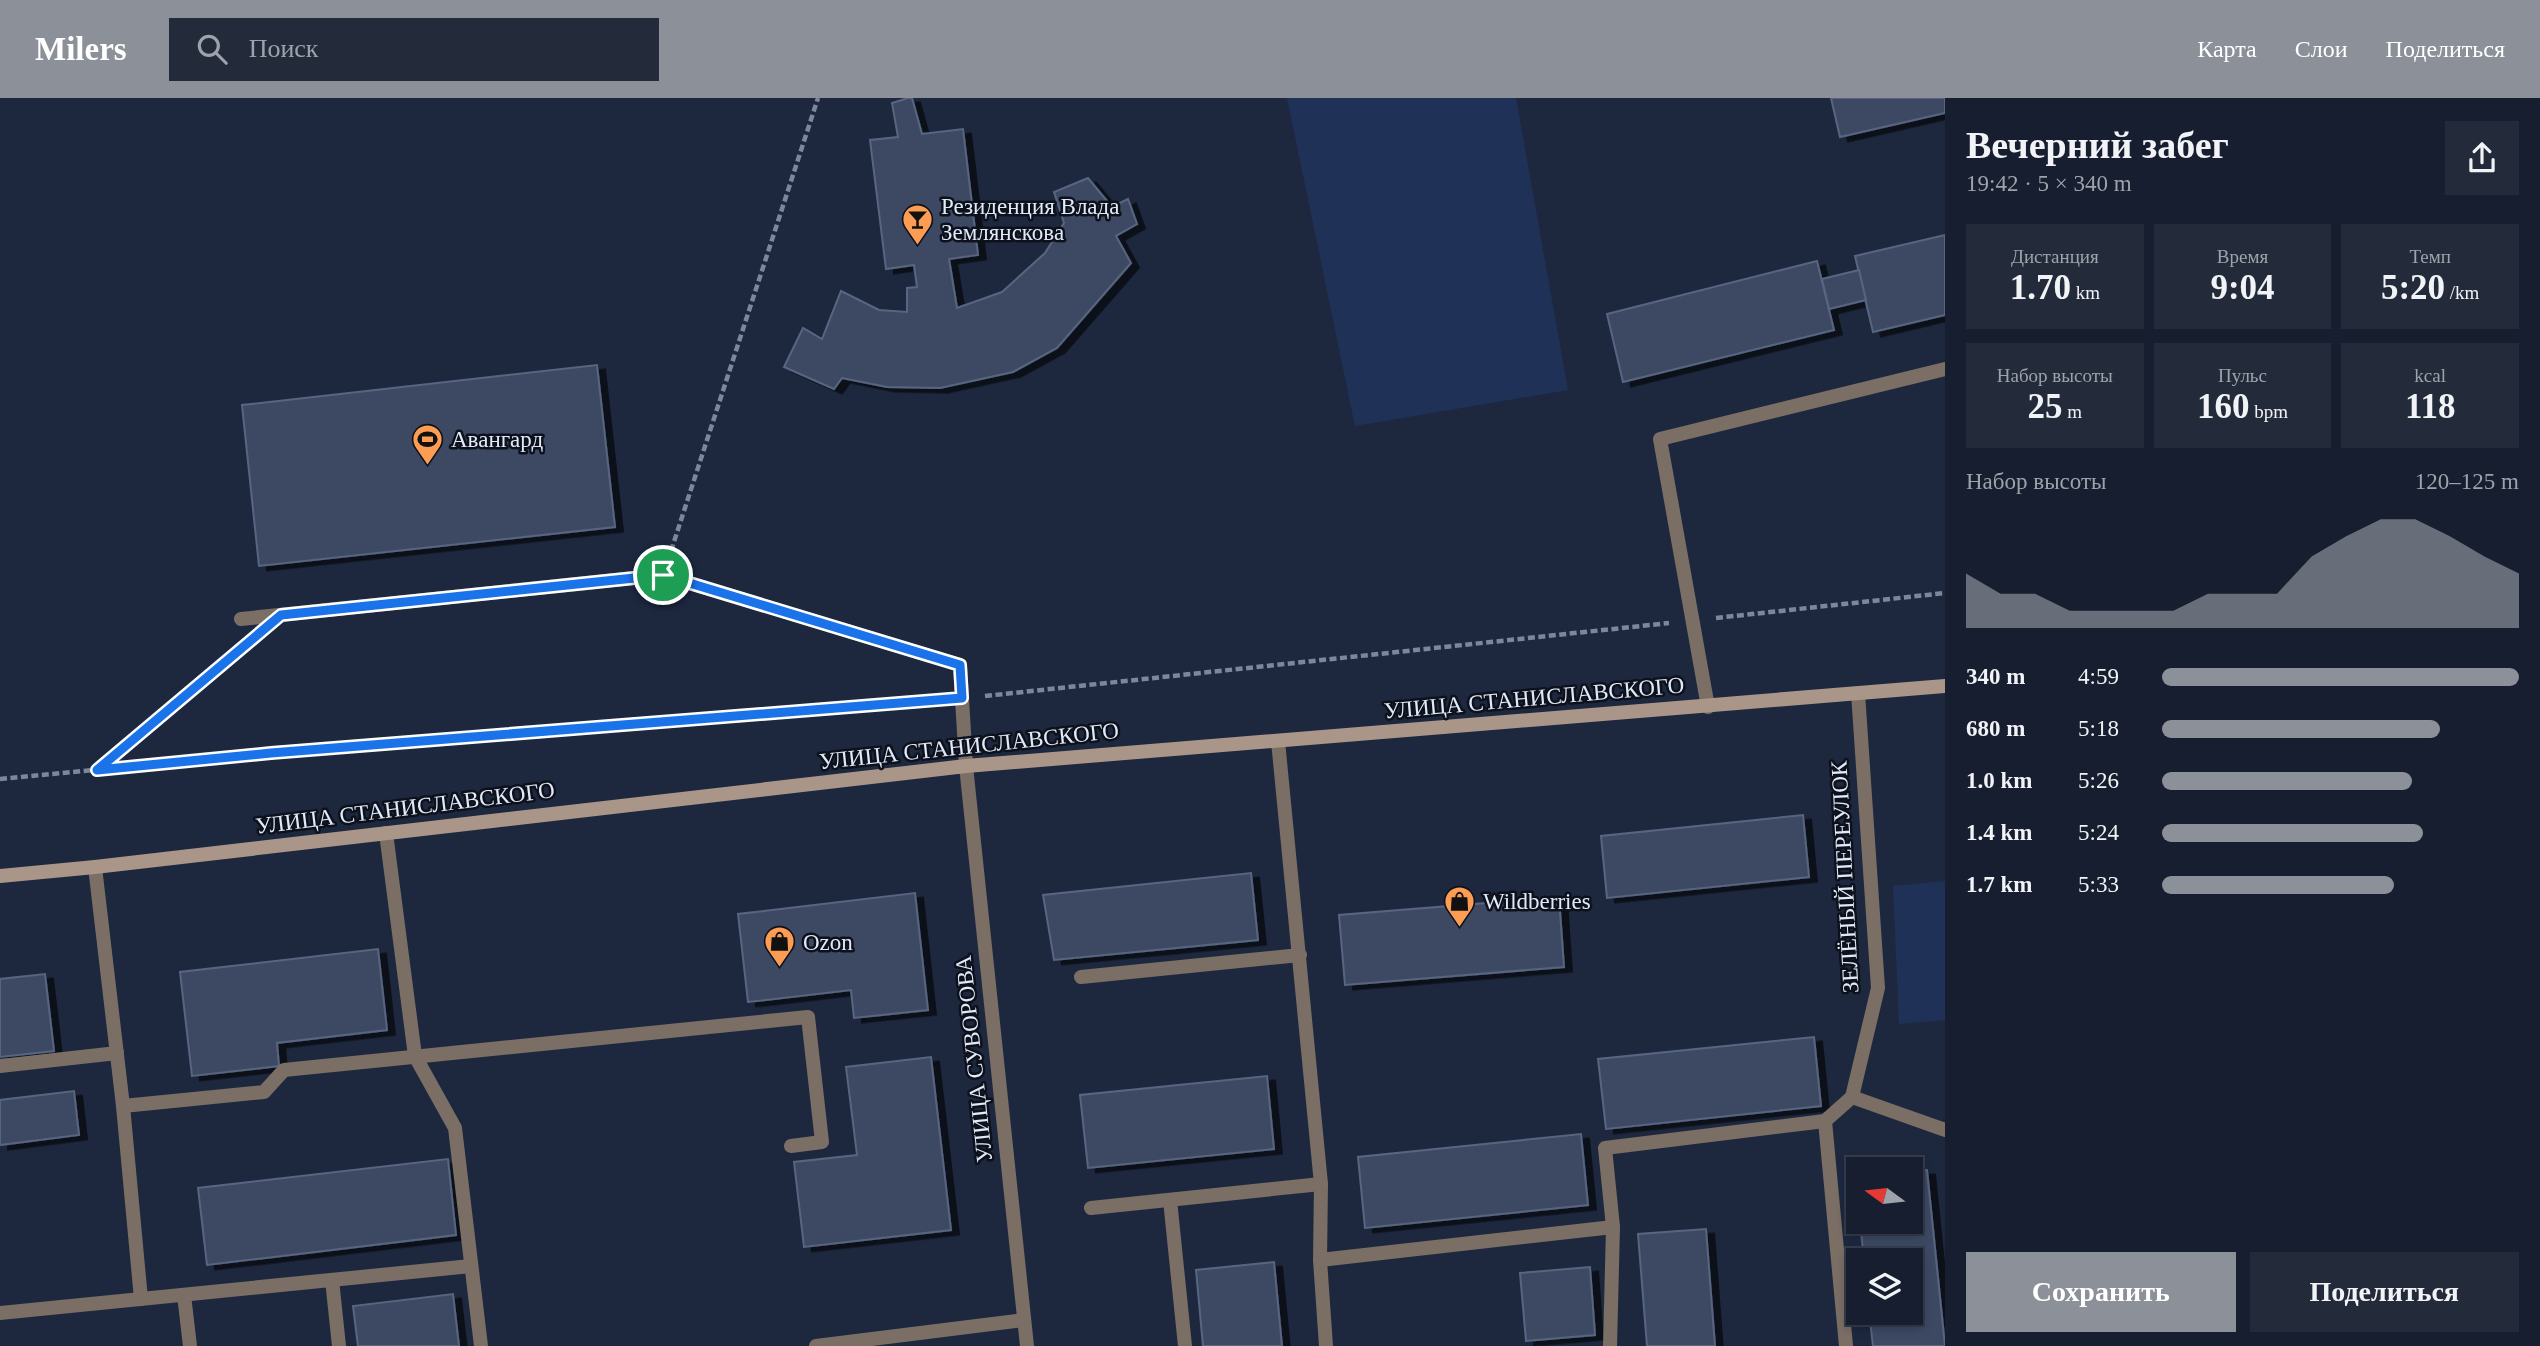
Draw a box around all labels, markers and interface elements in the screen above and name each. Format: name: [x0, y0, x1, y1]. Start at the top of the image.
search box: [169, 18, 659, 81]
icon: search: [193, 30, 231, 68]
text: Milers: [35, 31, 127, 67]
text: Поиск: [249, 34, 319, 63]
text: Карта: [2197, 36, 2257, 62]
text: Слои: [2295, 36, 2348, 62]
text: Поделиться: [2386, 36, 2505, 62]
button: share: [2445, 121, 2519, 195]
text: Вечерний забег: [1966, 124, 2229, 166]
text: 19:42 · 5 × 340 m: [1966, 171, 2132, 196]
place label: Резиденция Влада Землянскова: [941, 194, 1119, 245]
bar icon: Резиденция Влада Землянскова: [901, 202, 935, 246]
text: Дистанция: [2011, 246, 2099, 267]
text: Время: [2217, 246, 2268, 267]
text: Темп: [2409, 246, 2451, 267]
text: 1.70: [2010, 268, 2071, 307]
text: 9:04: [2210, 268, 2275, 307]
text: 5:20: [2381, 268, 2445, 307]
text: km: [2071, 282, 2100, 303]
text: /km: [2445, 282, 2479, 303]
text: Набор высоты: [1997, 365, 2113, 386]
text: Пульс: [2218, 365, 2267, 386]
text: kcal: [2414, 365, 2446, 386]
text: 25: [2028, 387, 2063, 426]
text: 160: [2197, 387, 2249, 426]
text: 118: [2405, 387, 2455, 426]
text: m: [2063, 401, 2082, 422]
text: bpm: [2249, 401, 2288, 422]
sports icon: Авангард: [411, 422, 445, 466]
place label: Авангард: [451, 427, 544, 452]
text: Набор высоты: [1966, 469, 2107, 494]
text: 120–125 m: [2415, 469, 2519, 494]
pin: [633, 545, 693, 605]
icon: arrive: [644, 556, 682, 594]
text: 340 m: [1966, 664, 2025, 689]
text: 4:59: [2078, 664, 2119, 689]
street label: УЛИЦА СТАНИСЛАВСКОГО: [1383, 672, 1685, 724]
text: 680 m: [1966, 716, 2025, 741]
text: 5:18: [2078, 716, 2119, 741]
street label: УЛИЦА СТАНИСЛАВСКОГО: [818, 718, 1120, 774]
street label: ЗЕЛЁНЫЙ ПЕРЕУЛОК: [1826, 760, 1864, 994]
text: 1.0 km: [1966, 768, 2032, 793]
text: 5:26: [2078, 768, 2119, 793]
street label: УЛИЦА СТАНИСЛАВСКОГО: [254, 777, 556, 839]
text: 1.4 km: [1966, 820, 2032, 845]
text: 5:24: [2078, 820, 2119, 845]
text: 1.7 km: [1966, 872, 2032, 897]
text: 5:33: [2078, 872, 2119, 897]
shop icon: Wildberries: [1443, 884, 1477, 928]
place label: Wildberries: [1483, 889, 1591, 914]
shop icon: Ozon: [763, 925, 797, 969]
place label: Ozon: [803, 930, 853, 955]
street label: УЛИЦА СУВОРОВА: [951, 954, 997, 1164]
north arrow: [1846, 1157, 1923, 1234]
map controls: [1846, 1157, 1923, 1325]
button: layers: [1846, 1248, 1923, 1325]
button: Сохранить: [1966, 1252, 2236, 1332]
button: Поделиться: [2250, 1252, 2519, 1332]

